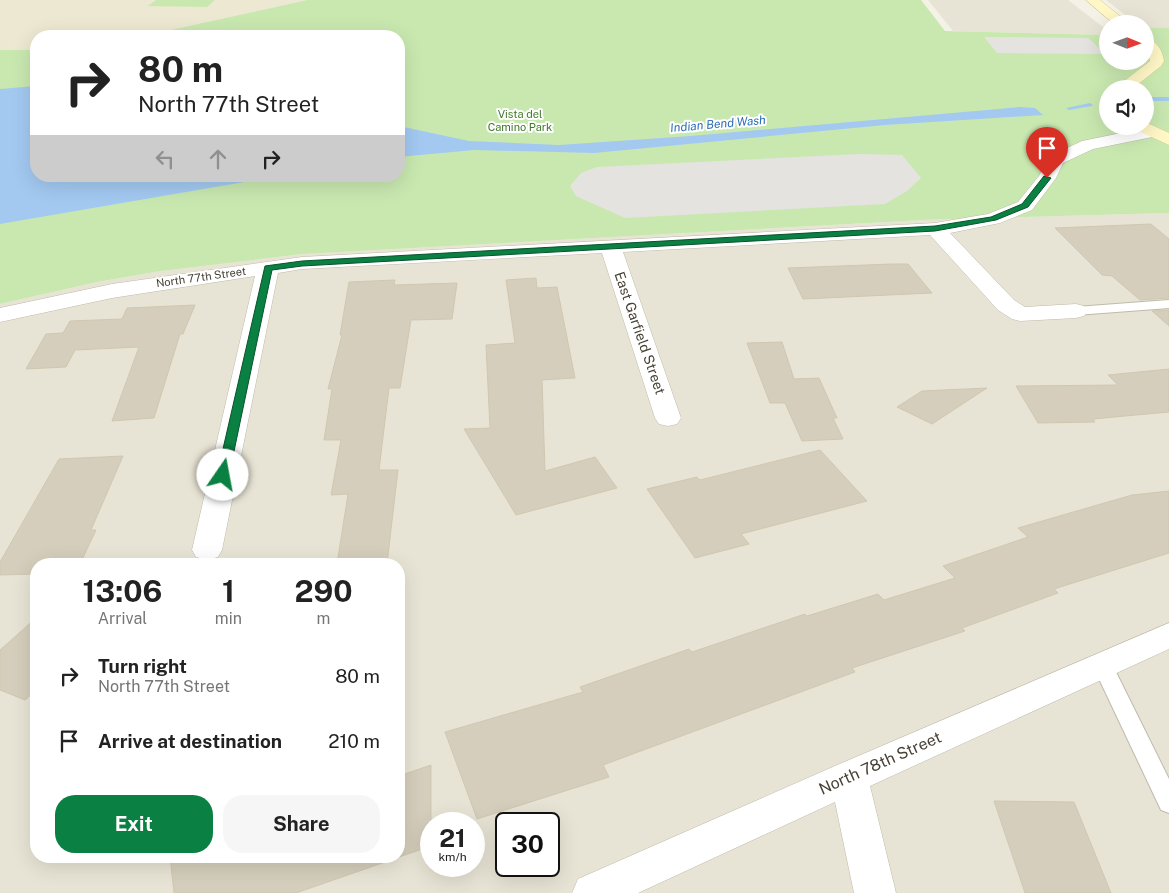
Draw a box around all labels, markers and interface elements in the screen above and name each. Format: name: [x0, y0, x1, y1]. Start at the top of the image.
north arrow: [1099, 15, 1154, 70]
map controls: [1099, 15, 1154, 135]
text: 80 m: [138, 49, 223, 90]
icon: right: [55, 50, 120, 115]
button: sound: [1099, 80, 1154, 135]
text: North 77th Street: [138, 91, 319, 117]
park label: Vista del Camino Park: [488, 108, 552, 133]
water label: Indian Bend Wash: [670, 113, 767, 135]
pin: [1026, 127, 1068, 178]
icon: arrive: [1033, 134, 1061, 162]
icon: left: [151, 145, 179, 173]
icon: ahead: [204, 145, 232, 173]
icon: right: [257, 145, 285, 173]
street label: North 77th Street: [155, 265, 247, 289]
street label: East Garfield Street: [611, 270, 669, 396]
position arrow: [196, 448, 248, 500]
text: 13:06: [82, 573, 162, 609]
text: 1: [222, 573, 235, 609]
text: 290: [294, 573, 353, 609]
text: Arrival: [98, 609, 147, 628]
text: min: [215, 609, 242, 628]
text: m: [317, 609, 330, 628]
text: Turn right: [98, 655, 187, 677]
icon: right: [55, 662, 83, 690]
text: 80 m: [335, 665, 380, 687]
text: North 77th Street: [98, 677, 230, 696]
icon: arrive: [55, 727, 83, 755]
street label: North 78th Street: [816, 727, 944, 799]
text: Arrive at destination: [98, 730, 282, 752]
text: 210 m: [328, 730, 380, 752]
button: Exit: [55, 795, 213, 853]
button: Share: [223, 795, 380, 853]
speed limit sign: 30: [495, 812, 560, 877]
text: 21: [439, 823, 466, 853]
text: km/h: [438, 850, 467, 864]

